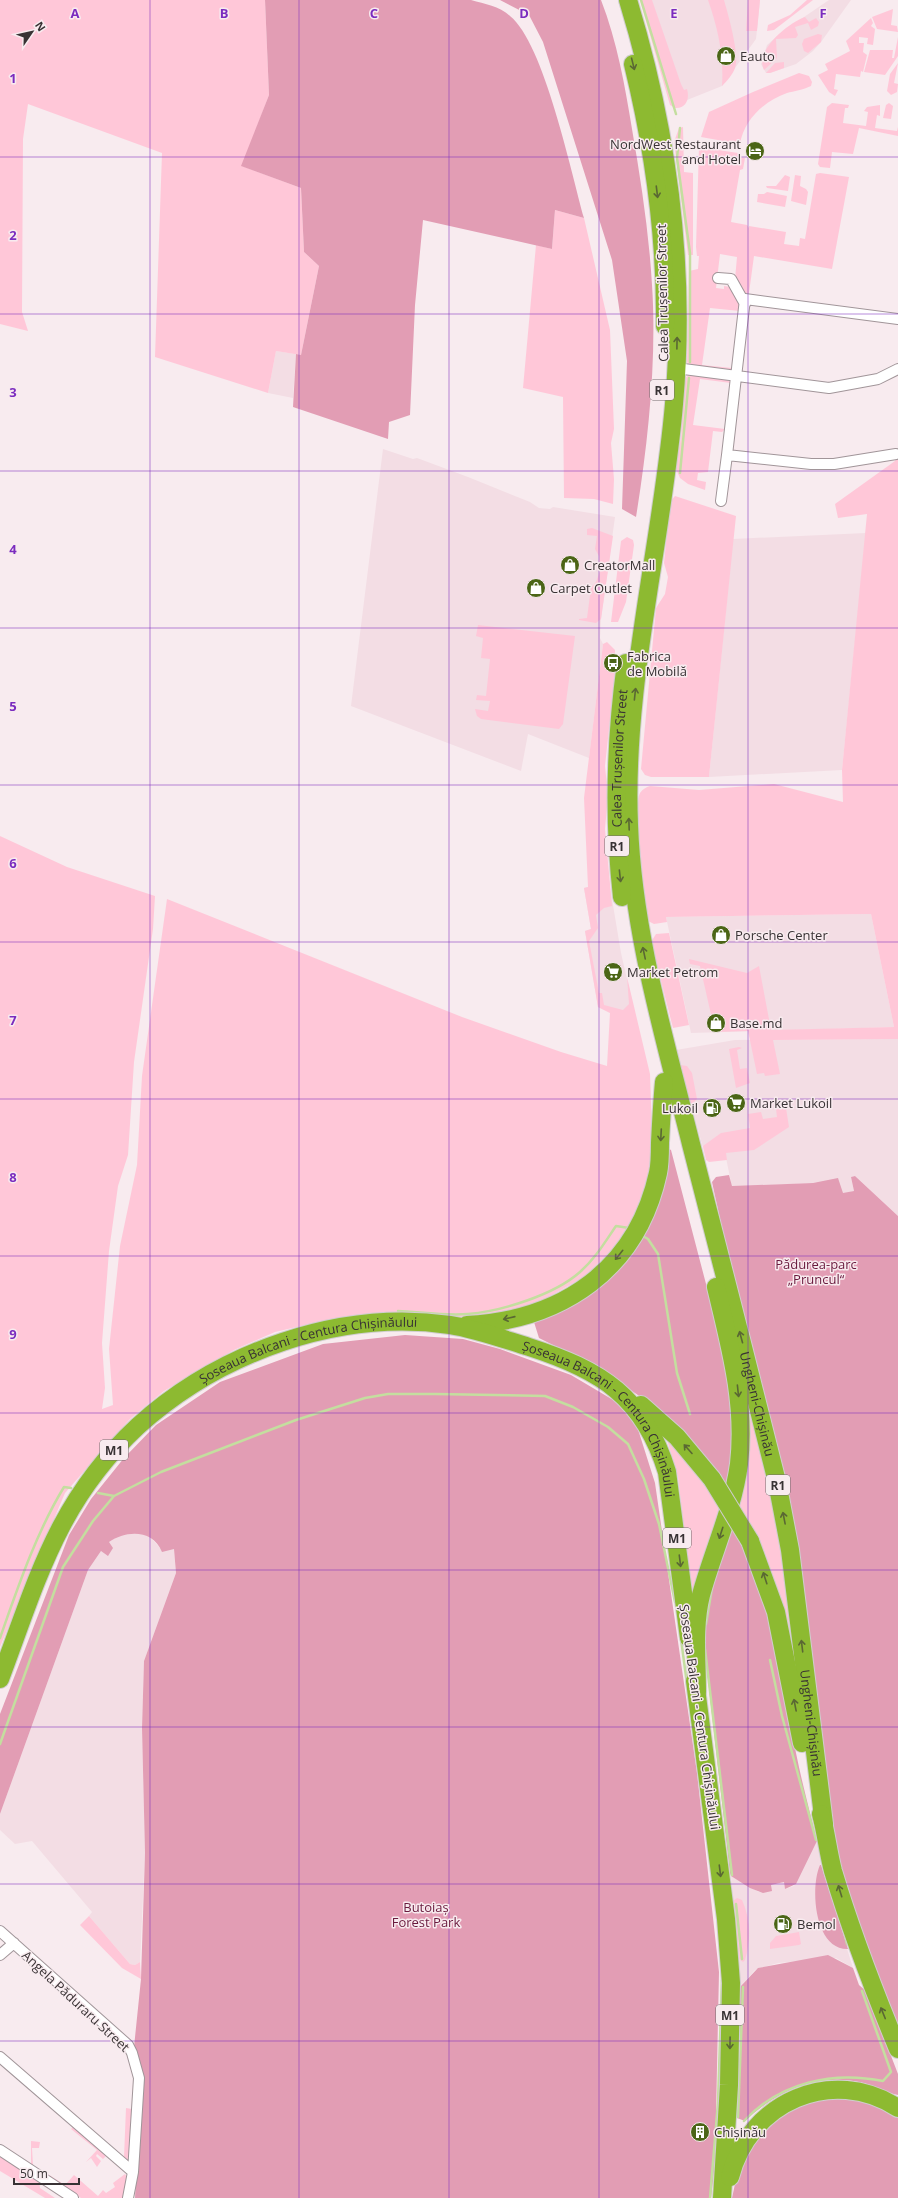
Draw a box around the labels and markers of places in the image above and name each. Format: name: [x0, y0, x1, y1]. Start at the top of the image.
shop icon: Eauto: [715, 45, 737, 67]
place label: Eauto: [740, 47, 775, 65]
place label: NordWest Restaurant and Hotel: [610, 135, 741, 168]
hotel icon: NordWest Restaurant and Hotel: [744, 140, 766, 162]
shop icon: CreatorMall: [559, 554, 581, 576]
place label: CreatorMall: [584, 556, 655, 574]
shop icon: Carpet Outlet: [525, 577, 547, 599]
place label: Carpet Outlet: [550, 579, 632, 597]
place label: Fabrica de Mobilă: [627, 647, 687, 680]
bus stop icon: Fabrica de Mobilă: [602, 652, 624, 674]
shop icon: Porsche Center: [710, 924, 732, 946]
place label: Porsche Center: [735, 926, 828, 944]
supermarket icon: Market Petrom: [602, 961, 624, 983]
place label: Market Petrom: [627, 963, 718, 981]
shop icon: Base.md: [705, 1012, 727, 1034]
place label: Base.md: [730, 1014, 783, 1032]
supermarket icon: Market Lukoil: [725, 1092, 747, 1114]
place label: Market Lukoil: [750, 1094, 832, 1112]
fuel station icon: Lukoil: [701, 1097, 723, 1119]
place label: Lukoil: [662, 1099, 698, 1117]
fuel station icon: Bemol: [772, 1913, 794, 1935]
place label: Bemol: [797, 1915, 836, 1933]
building icon: Chișinău: [689, 2121, 711, 2143]
place label: Chișinău: [714, 2123, 766, 2141]

